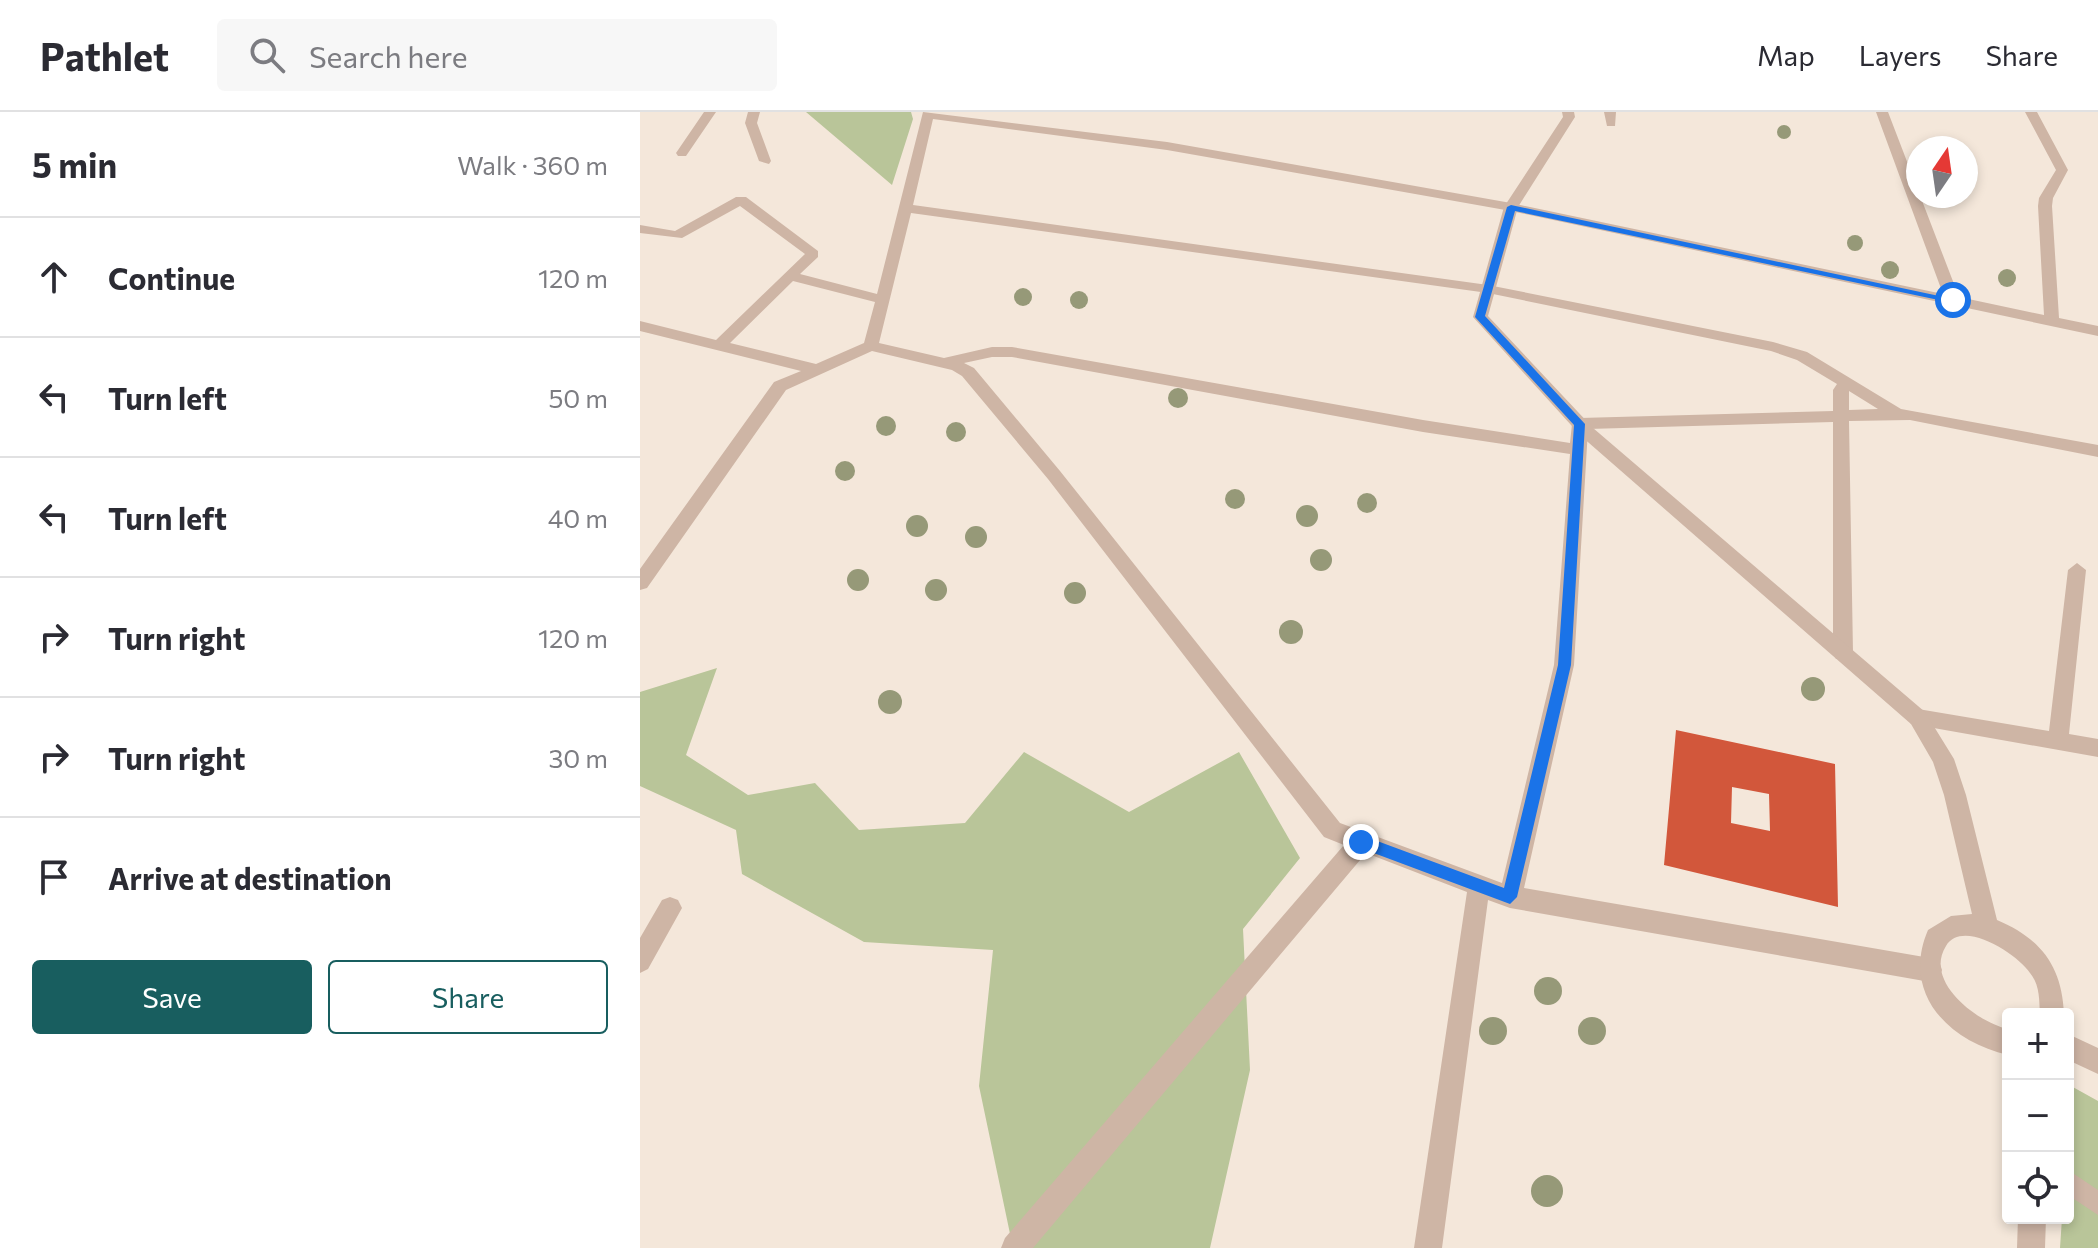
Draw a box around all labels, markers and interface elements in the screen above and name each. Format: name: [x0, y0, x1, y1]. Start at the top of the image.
search box: [217, 19, 777, 91]
text: Pathlet: [40, 32, 169, 79]
icon: search: [245, 33, 289, 77]
text: Search here: [309, 37, 468, 74]
text: Map: [1757, 38, 1815, 72]
text: Layers: [1859, 38, 1941, 72]
text: Share: [1985, 38, 2058, 72]
north arrow: [1906, 136, 1978, 208]
text: 5 min: [32, 143, 117, 185]
text: Walk · 360 m: [457, 149, 608, 180]
icon: ahead: [32, 255, 76, 299]
text: Continue: [108, 259, 235, 296]
text: 120 m: [538, 262, 608, 293]
route start: [1935, 282, 1971, 318]
icon: left: [32, 375, 76, 419]
text: Turn left: [108, 379, 227, 416]
text: 50 m: [548, 382, 608, 413]
icon: left: [32, 495, 76, 539]
text: Turn left: [108, 499, 227, 536]
text: 40 m: [548, 502, 608, 533]
icon: right: [32, 615, 76, 659]
text: Turn right: [108, 619, 245, 656]
text: 120 m: [538, 622, 608, 653]
icon: right: [32, 735, 76, 779]
text: Turn right: [108, 739, 245, 776]
text: 30 m: [549, 742, 608, 773]
route end: [1343, 824, 1379, 860]
icon: arrive: [32, 855, 76, 899]
text: Arrive at destination: [108, 859, 392, 896]
button: Save: [32, 960, 312, 1034]
button: Share: [328, 960, 608, 1034]
map controls: [2002, 1008, 2074, 1224]
button: +: [2002, 1008, 2074, 1080]
button: −: [2002, 1080, 2074, 1152]
button: locate: [2002, 1152, 2074, 1224]

